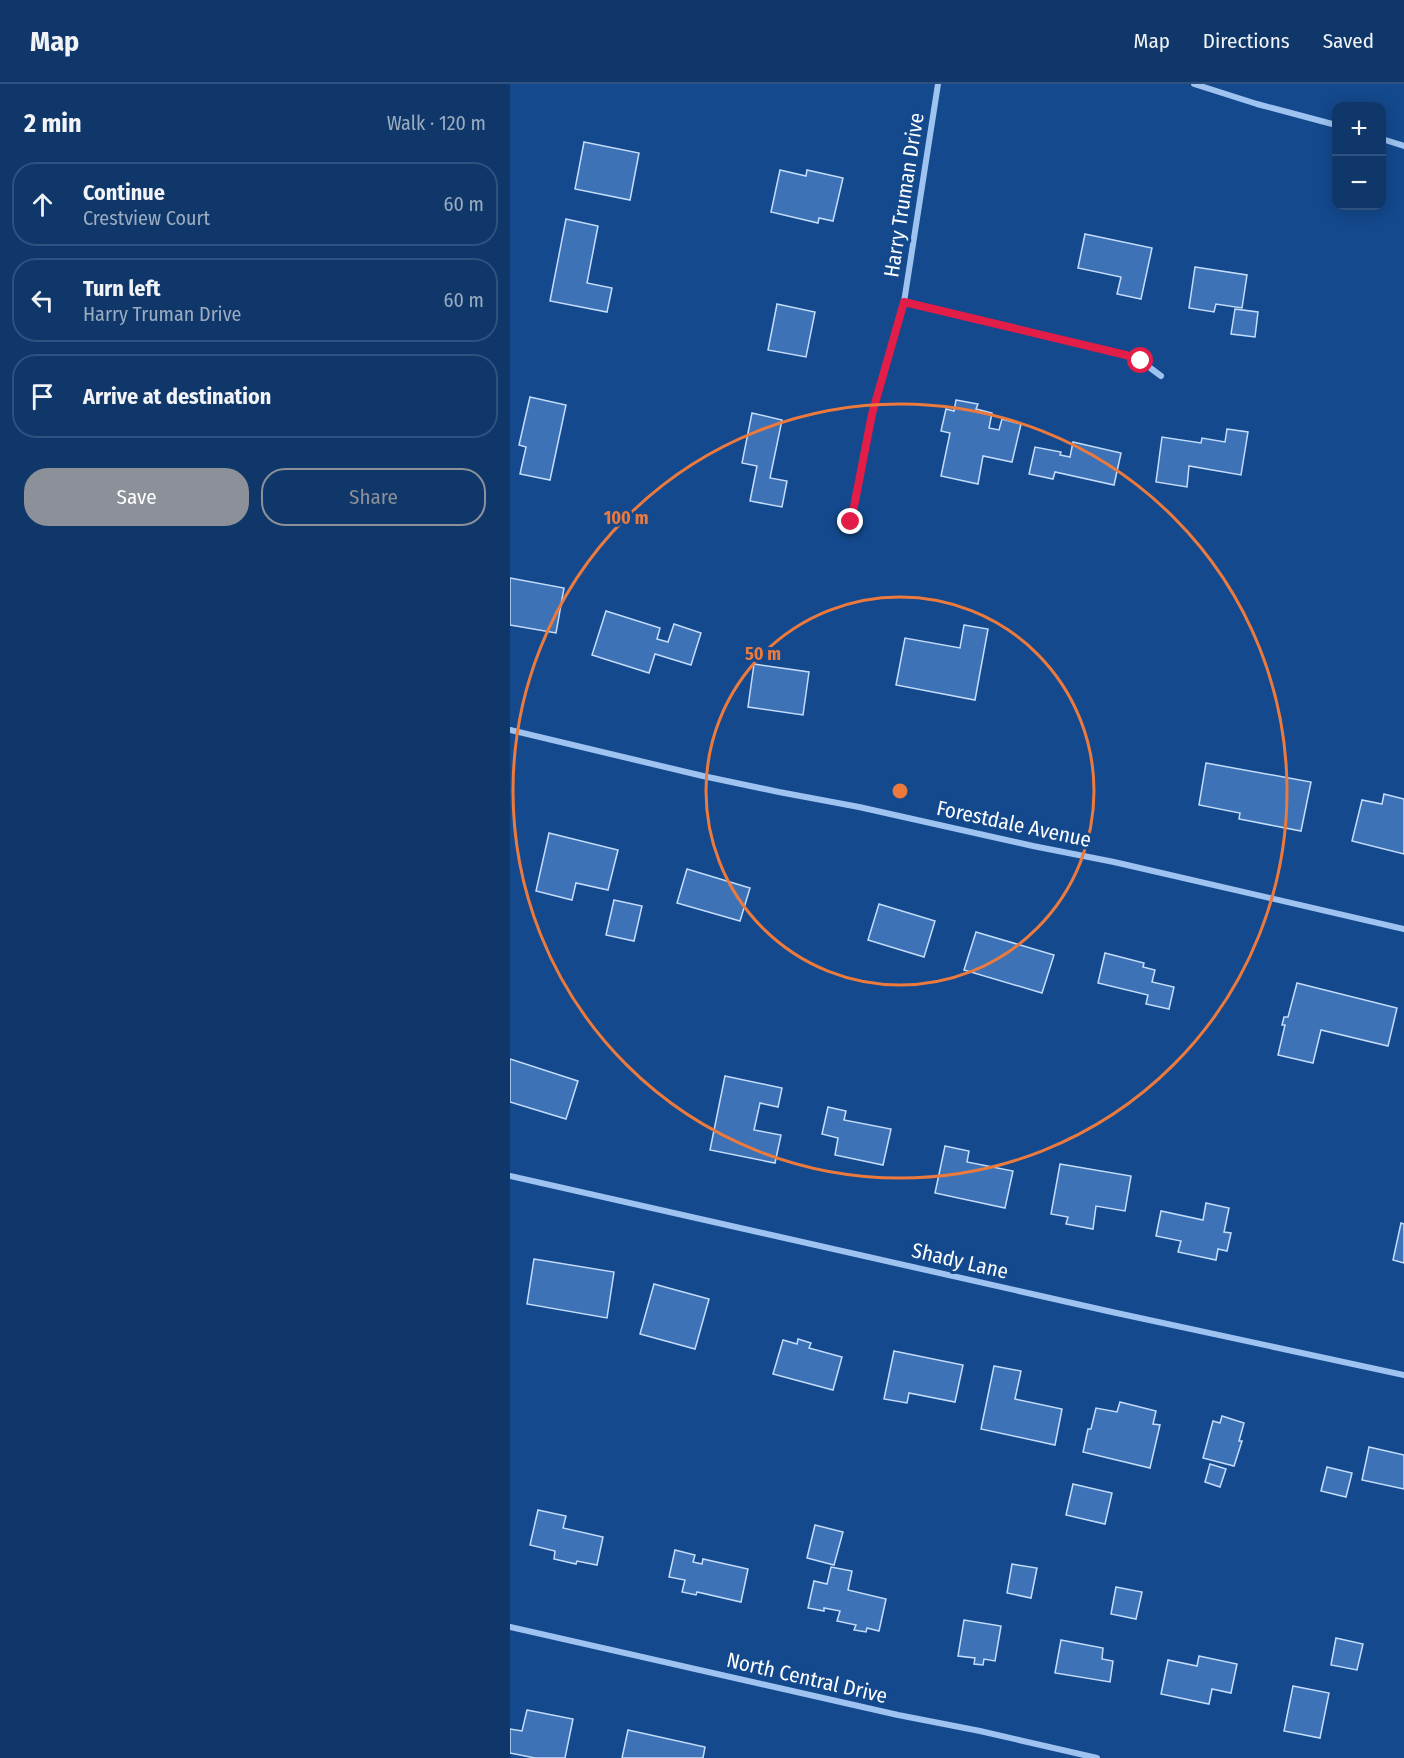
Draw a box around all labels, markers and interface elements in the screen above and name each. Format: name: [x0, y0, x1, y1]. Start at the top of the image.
text: Map: [30, 25, 79, 58]
text: Map: [1133, 28, 1170, 54]
text: Directions: [1203, 28, 1290, 54]
text: Saved: [1323, 28, 1374, 54]
map controls: [1332, 102, 1386, 210]
button: +: [1332, 102, 1386, 156]
text: 2 min: [24, 108, 82, 139]
text: Walk · 120 m: [387, 111, 486, 135]
street label: Harry Truman Drive: [878, 111, 930, 279]
button: −: [1332, 156, 1386, 210]
text: Continue: [83, 179, 165, 206]
icon: ahead: [26, 188, 59, 221]
text: 60 m: [444, 192, 484, 216]
text: Crestview Court: [83, 206, 210, 230]
text: Turn left: [83, 275, 161, 302]
icon: left: [26, 284, 59, 317]
text: 60 m: [444, 288, 484, 312]
text: Harry Truman Drive: [83, 302, 241, 326]
route start: [1127, 347, 1153, 373]
icon: arrive: [26, 380, 59, 413]
text: Arrive at destination: [83, 383, 271, 410]
button: Save: [24, 468, 249, 526]
button: Share: [261, 468, 486, 526]
text: 100 m: [604, 507, 648, 529]
route end: [837, 508, 863, 534]
text: 50 m: [745, 643, 781, 665]
centre of rings: [890, 781, 910, 801]
street label: Forestdale Avenue: [934, 795, 1094, 853]
street label: Shady Lane: [909, 1237, 1011, 1285]
street label: North Central Drive: [724, 1647, 890, 1709]

